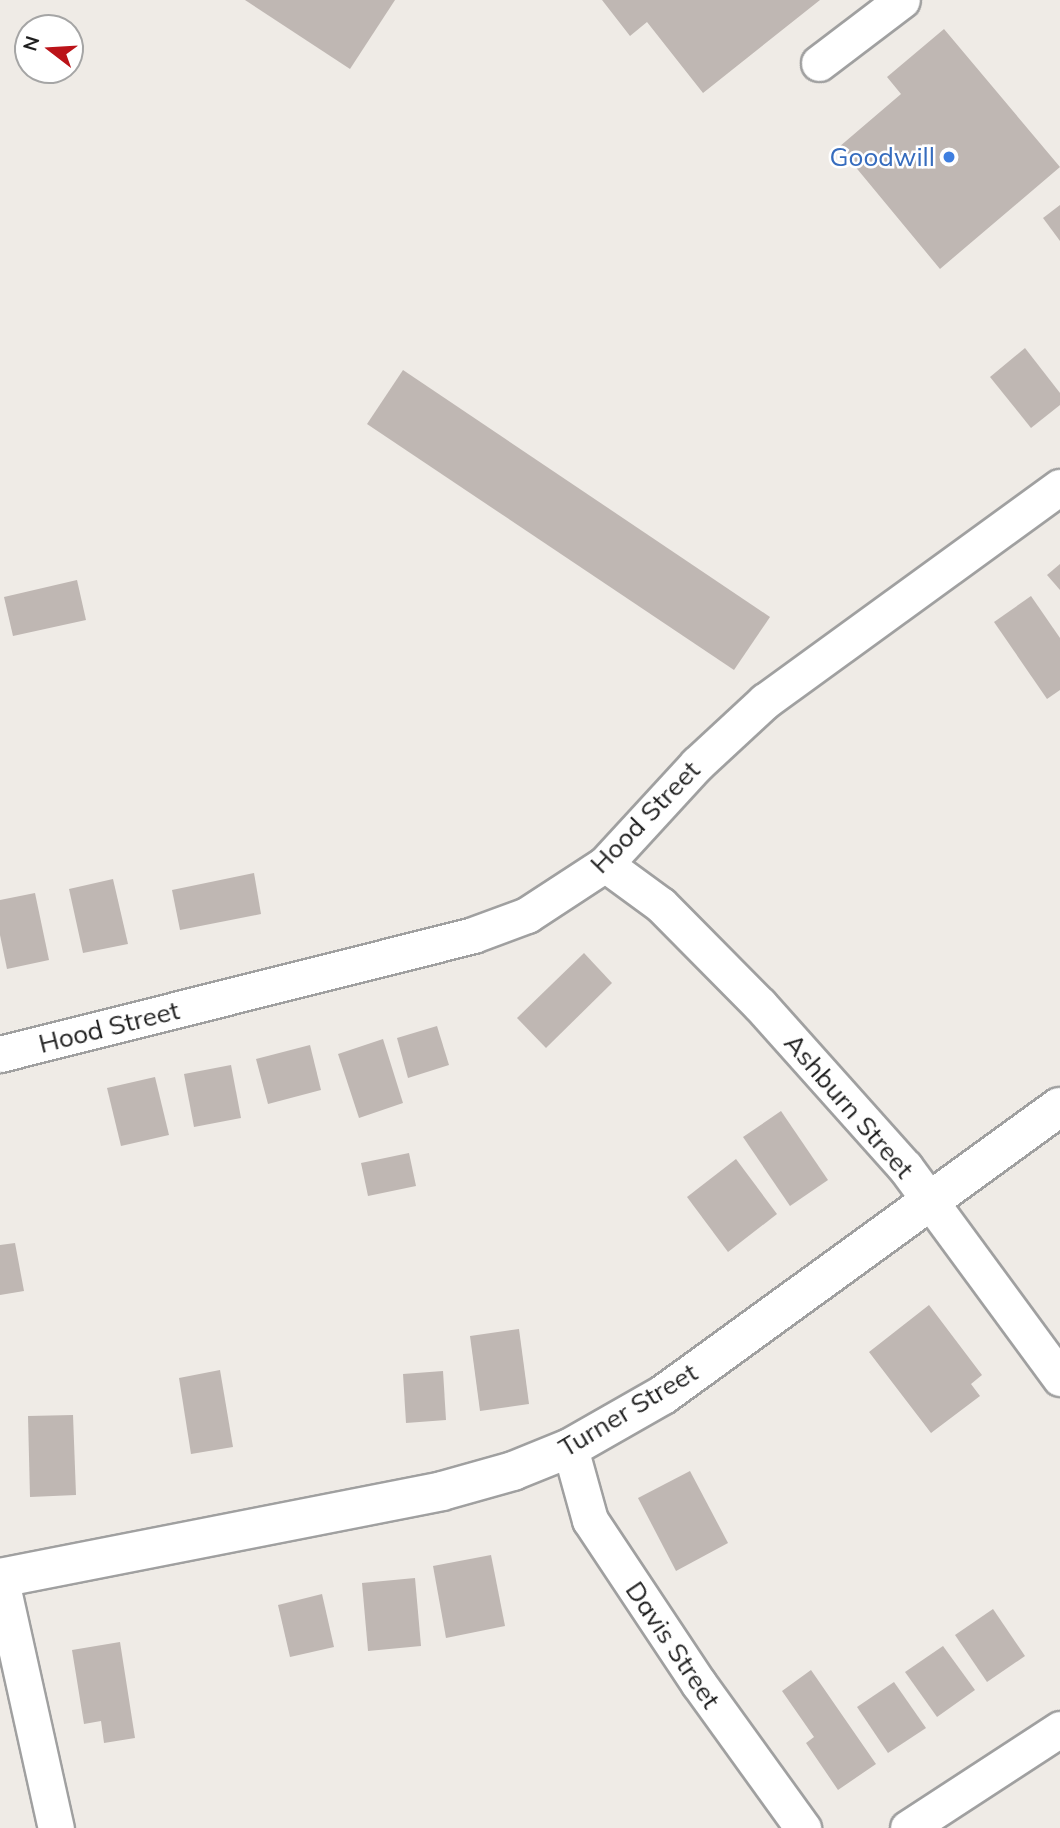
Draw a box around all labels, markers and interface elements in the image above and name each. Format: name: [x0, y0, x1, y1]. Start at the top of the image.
north arrow: [14, 14, 84, 84]
text: N: [17, 33, 44, 54]
place label: Goodwill: [830, 141, 935, 173]
marker: Goodwill: [941, 149, 957, 165]
street label: Hood Street: [584, 754, 706, 880]
street label: Hood Street: [35, 994, 183, 1060]
street label: Ashburn Street: [778, 1027, 920, 1185]
street label: Turner Street: [553, 1357, 703, 1463]
street label: Davis Street: [619, 1576, 727, 1714]

